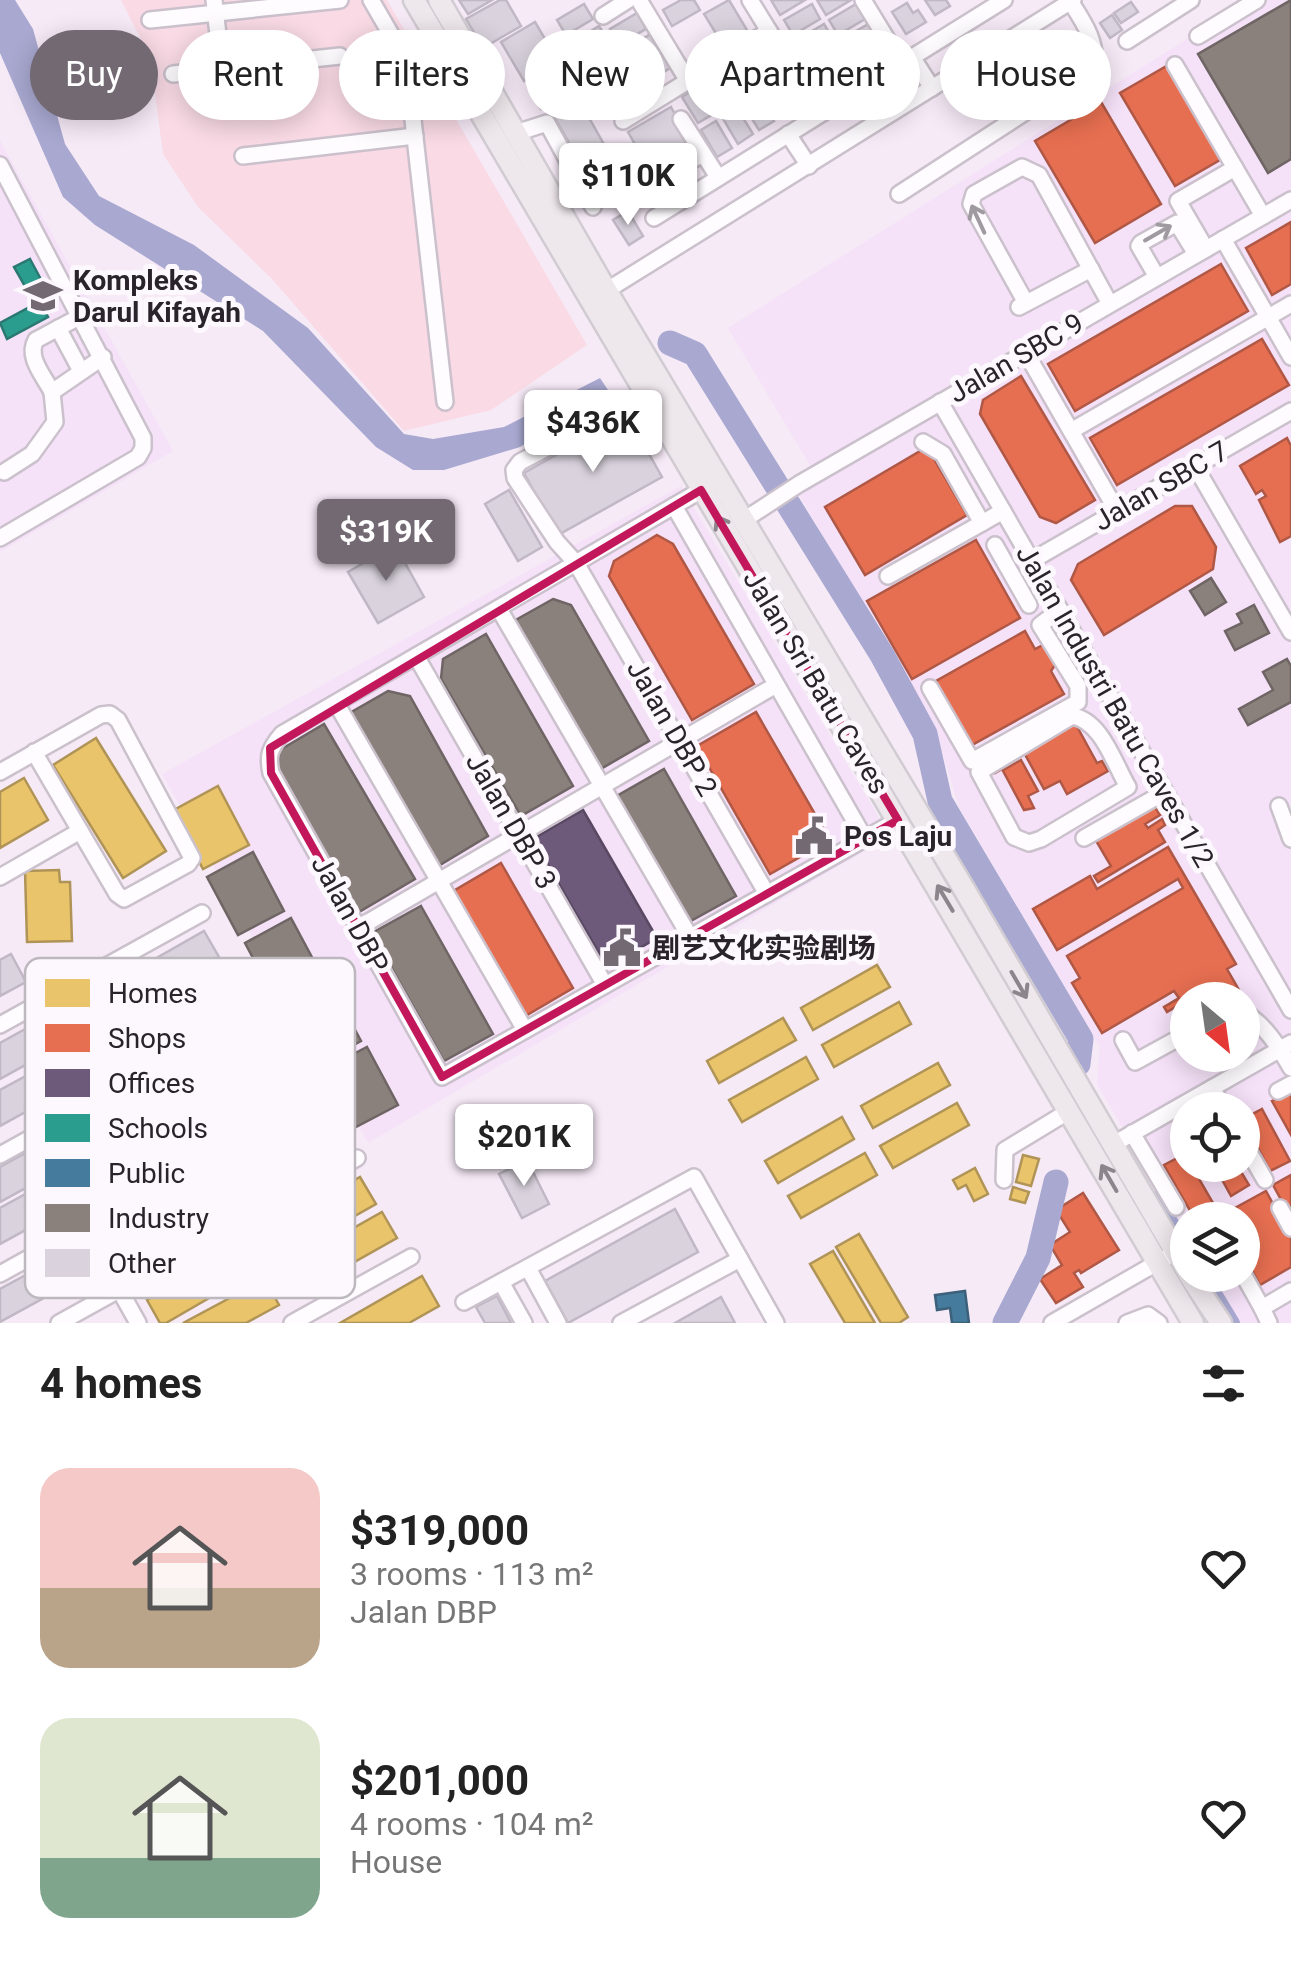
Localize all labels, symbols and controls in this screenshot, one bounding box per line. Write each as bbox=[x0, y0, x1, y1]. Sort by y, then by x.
chip: Buy bbox=[30, 30, 158, 120]
chip: Rent bbox=[178, 30, 319, 120]
chip: Filters bbox=[339, 30, 505, 120]
chip: New bbox=[525, 30, 665, 120]
chip: Apartment bbox=[685, 30, 920, 120]
chip: House bbox=[940, 30, 1111, 120]
pin: $110K bbox=[558, 143, 698, 228]
text: $110K bbox=[581, 156, 675, 194]
one-way arrow bbox=[968, 204, 987, 234]
one-way arrow bbox=[1143, 223, 1171, 243]
place label: Kompleks Darul Kifayah bbox=[73, 264, 241, 329]
school or university icon: Kompleks Darul Kifayah bbox=[22, 275, 64, 317]
street label: Jalan SBC 9 bbox=[943, 306, 1089, 410]
pin: $436K bbox=[523, 390, 663, 475]
text: $436K bbox=[546, 403, 640, 441]
street label: Jalan SBC 7 bbox=[1088, 434, 1234, 538]
pin: $319K bbox=[316, 499, 456, 584]
text: $319K bbox=[339, 512, 433, 550]
one-way arrow bbox=[714, 515, 734, 544]
street label: Jalan Industri Batu Caves 1/2 bbox=[1009, 539, 1221, 873]
street label: Jalan Sri Batu Caves bbox=[736, 564, 896, 800]
street label: Jalan DBP 2 bbox=[620, 654, 724, 802]
street label: Jalan DBP 3 bbox=[459, 747, 563, 895]
public building icon: Pos Laju bbox=[793, 815, 835, 857]
place label: Pos Laju bbox=[844, 820, 952, 853]
street label: Jalan DBP bbox=[304, 850, 396, 978]
one-way arrow bbox=[935, 884, 955, 913]
public building icon: 剧艺文化实验剧场 bbox=[601, 927, 643, 969]
place label: 剧艺文化实验剧场 bbox=[652, 932, 876, 965]
legend bbox=[25, 958, 355, 1298]
one-way arrow bbox=[1009, 970, 1029, 998]
text: Homes bbox=[108, 977, 198, 1010]
north arrow bbox=[1170, 982, 1260, 1072]
map controls bbox=[1170, 982, 1260, 1292]
text: Shops bbox=[108, 1022, 186, 1055]
text: Offices bbox=[108, 1067, 195, 1100]
button: locate bbox=[1170, 1092, 1260, 1182]
pin: $201K bbox=[454, 1104, 594, 1189]
text: Schools bbox=[108, 1112, 208, 1145]
text: $201K bbox=[477, 1117, 571, 1155]
text: Public bbox=[108, 1157, 185, 1190]
one-way arrow bbox=[1098, 1164, 1118, 1194]
text: Industry bbox=[108, 1202, 209, 1235]
button: layers bbox=[1170, 1202, 1260, 1292]
text: Other bbox=[108, 1247, 177, 1280]
icon: filters bbox=[1196, 1356, 1251, 1411]
text: 4 homes bbox=[40, 1359, 202, 1408]
text: $319,000 bbox=[350, 1506, 529, 1555]
icon: home bbox=[120, 1508, 240, 1628]
icon: heart bbox=[1196, 1541, 1251, 1596]
text: 3 rooms · 113 m² bbox=[350, 1555, 593, 1593]
text: Jalan DBP bbox=[350, 1593, 497, 1631]
text: $201,000 bbox=[350, 1756, 529, 1805]
icon: home bbox=[120, 1758, 240, 1878]
icon: heart bbox=[1196, 1791, 1251, 1846]
text: 4 rooms · 104 m² bbox=[350, 1805, 593, 1843]
text: House bbox=[350, 1843, 442, 1881]

